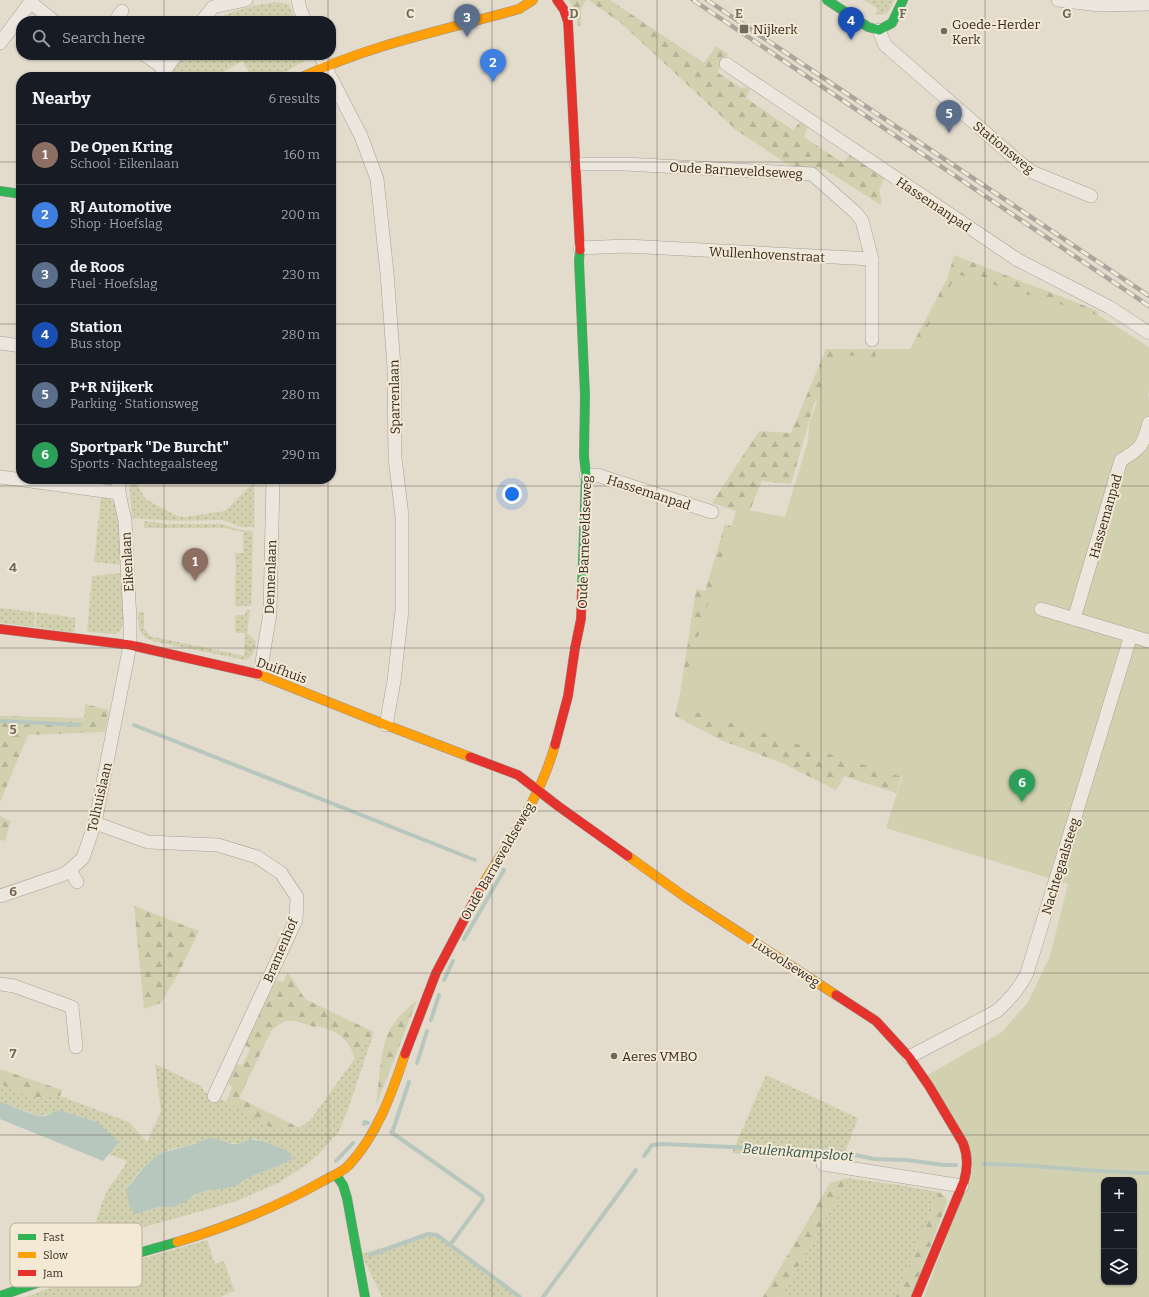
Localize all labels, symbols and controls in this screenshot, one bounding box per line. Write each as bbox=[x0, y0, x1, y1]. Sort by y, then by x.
pin: 3 bbox=[454, 4, 480, 37]
text: C bbox=[406, 6, 414, 21]
text: D bbox=[569, 6, 579, 21]
text: E bbox=[735, 6, 743, 21]
text: F bbox=[899, 6, 907, 21]
text: G bbox=[1062, 6, 1072, 21]
pin: 4 bbox=[838, 7, 864, 40]
search box bbox=[16, 16, 336, 60]
place label: Goede-Herder Kerk bbox=[952, 17, 1040, 47]
place label: Nijkerk bbox=[753, 22, 798, 37]
marker: Nijkerk bbox=[738, 23, 750, 35]
marker: Goede-Herder Kerk bbox=[939, 26, 949, 36]
icon: search bbox=[30, 27, 52, 49]
text: Search here bbox=[62, 29, 145, 47]
pin: 2 bbox=[480, 49, 506, 82]
text: Nearby bbox=[32, 88, 91, 109]
text: 6 results bbox=[268, 91, 320, 106]
pin: 5 bbox=[936, 100, 962, 133]
street label: Stationsweg bbox=[970, 118, 1037, 177]
text: De Open Kring bbox=[70, 138, 173, 156]
text: 1 bbox=[42, 147, 48, 162]
text: 160 m bbox=[284, 147, 320, 162]
text: School · Eikenlaan bbox=[70, 156, 179, 171]
street label: Oude Barneveldseweg bbox=[669, 160, 803, 181]
street label: Hassemanpad bbox=[893, 174, 974, 235]
text: RJ Automotive bbox=[70, 198, 172, 216]
text: 2 bbox=[41, 207, 49, 222]
text: 200 m bbox=[281, 207, 320, 222]
text: Shop · Hoefslag bbox=[70, 216, 162, 231]
street label: Wullenhovenstraat bbox=[709, 244, 826, 265]
text: de Roos bbox=[70, 258, 124, 276]
text: 3 bbox=[41, 267, 49, 282]
text: 230 m bbox=[282, 267, 320, 282]
text: Fuel · Hoefslag bbox=[70, 276, 157, 291]
text: Station bbox=[70, 318, 122, 336]
text: 4 bbox=[41, 327, 49, 342]
text: 280 m bbox=[282, 327, 320, 342]
text: Bus stop bbox=[70, 336, 121, 351]
street label: Sparrenlaan bbox=[386, 359, 403, 434]
text: P+R Nijkerk bbox=[70, 378, 153, 396]
text: 5 bbox=[41, 387, 49, 402]
text: 280 m bbox=[282, 387, 320, 402]
text: Parking · Stationsweg bbox=[70, 396, 199, 411]
text: Sportpark "De Burcht" bbox=[70, 438, 229, 456]
text: 6 bbox=[41, 447, 49, 462]
text: 290 m bbox=[282, 447, 320, 462]
text: Sports · Nachtegaalsteeg bbox=[70, 456, 218, 471]
street label: Hassemanpad bbox=[605, 472, 693, 513]
street label: Hassemanpad bbox=[1086, 472, 1125, 560]
street label: Oude Barneveldseweg bbox=[575, 475, 594, 609]
your location bbox=[502, 484, 522, 504]
street label: Eikenlaan bbox=[118, 531, 137, 592]
street label: Dennenlaan bbox=[262, 539, 279, 614]
pin: 1 bbox=[182, 548, 208, 581]
text: 4 bbox=[9, 560, 17, 575]
street label: Duifhuis bbox=[255, 654, 309, 687]
text: 5 bbox=[9, 722, 17, 737]
street label: Tolhuislaan bbox=[84, 760, 115, 833]
pin: 6 bbox=[1009, 769, 1035, 802]
street label: Oude Barneveldseweg bbox=[458, 800, 537, 923]
street label: Nachtegaalsteeg bbox=[1039, 816, 1082, 916]
text: 6 bbox=[9, 884, 17, 899]
street label: Bramenhof bbox=[260, 914, 301, 985]
street label: Luxoolseweg bbox=[749, 935, 823, 990]
text: 7 bbox=[10, 1046, 17, 1061]
place label: Aeres VMBO bbox=[622, 1049, 698, 1064]
marker: Aeres VMBO bbox=[609, 1051, 619, 1061]
water label: Beulenkampsloot bbox=[742, 1140, 855, 1165]
map controls bbox=[1101, 1177, 1137, 1285]
button: + bbox=[1101, 1177, 1137, 1213]
button: − bbox=[1101, 1213, 1137, 1249]
legend bbox=[10, 1223, 142, 1287]
text: Fast bbox=[43, 1231, 64, 1244]
text: Slow bbox=[43, 1249, 68, 1262]
button: layers bbox=[1101, 1249, 1137, 1285]
text: Jam bbox=[42, 1267, 63, 1280]

